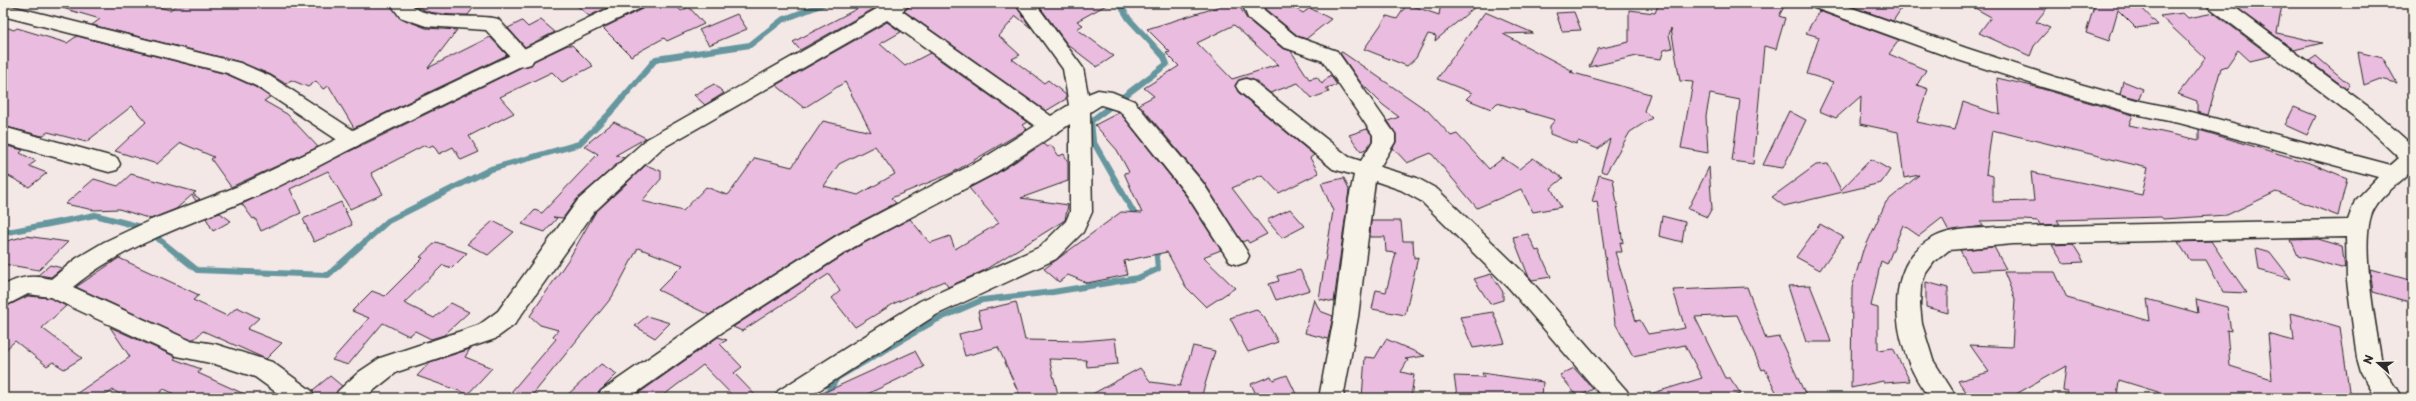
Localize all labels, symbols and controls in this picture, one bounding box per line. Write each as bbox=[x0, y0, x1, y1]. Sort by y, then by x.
north arrow bbox=[2358, 343, 2398, 383]
text: N bbox=[2359, 352, 2378, 366]

